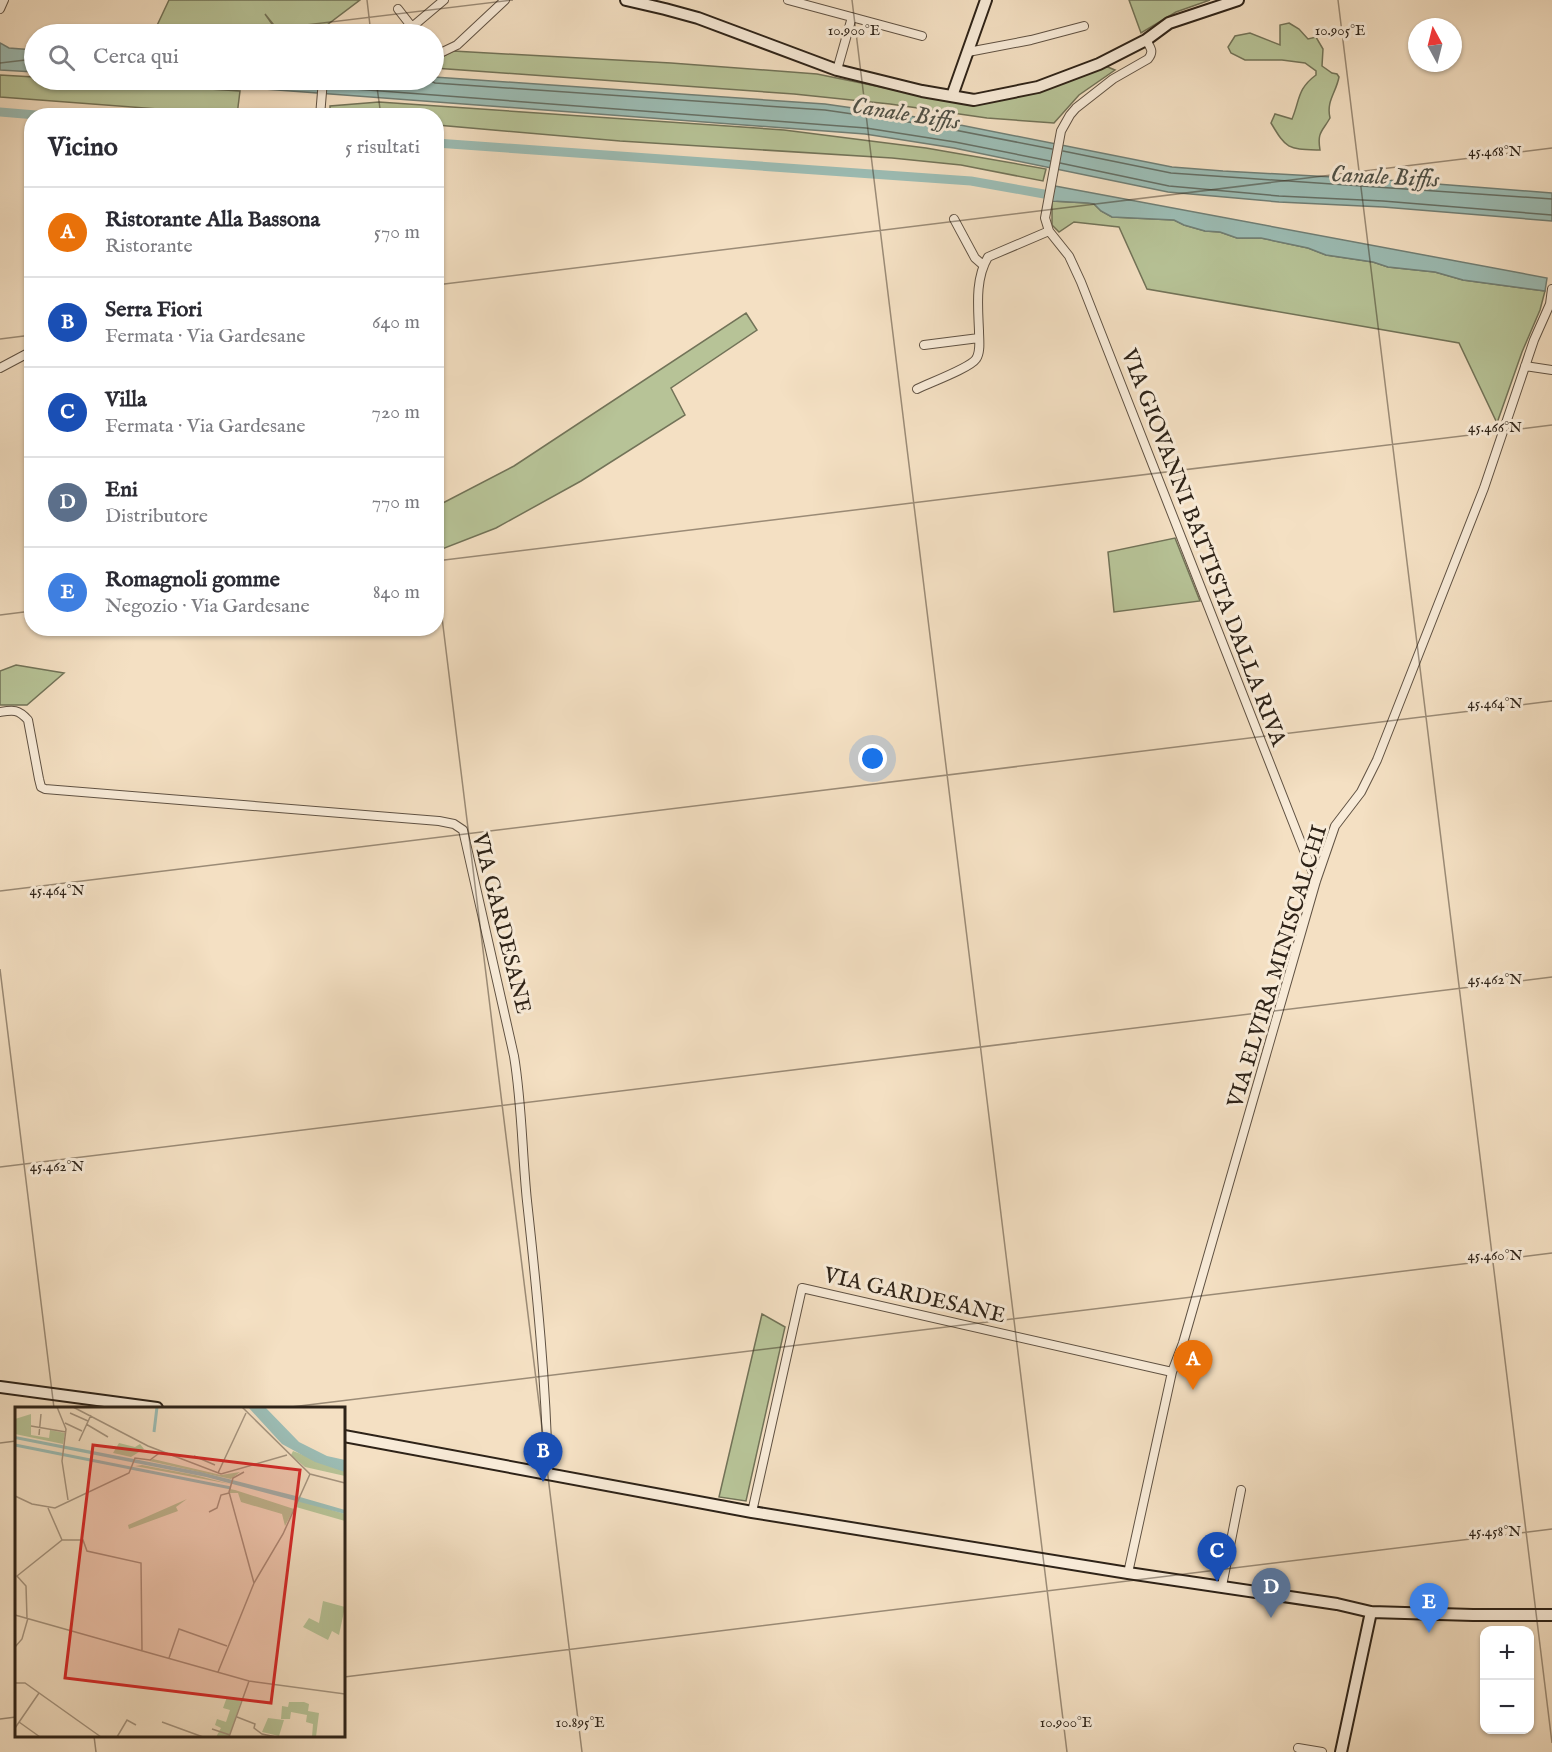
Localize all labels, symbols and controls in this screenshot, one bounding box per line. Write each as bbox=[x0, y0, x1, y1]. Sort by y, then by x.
north arrow bbox=[1408, 18, 1462, 72]
text: 10.900°E bbox=[828, 21, 880, 40]
text: 10.905°E bbox=[1315, 21, 1365, 40]
search box bbox=[24, 24, 444, 90]
icon: search bbox=[45, 41, 78, 74]
text: Cerca qui bbox=[93, 43, 179, 71]
water label: Canale Biffis bbox=[850, 91, 963, 138]
text: Vicino bbox=[48, 131, 118, 164]
text: 5 risultati bbox=[345, 135, 420, 160]
text: 45.468°N bbox=[1468, 142, 1522, 161]
water label: Canale Biffis bbox=[1330, 159, 1441, 196]
text: Ristorante Alla Bassona bbox=[105, 206, 320, 234]
text: A bbox=[61, 220, 74, 245]
text: 570 m bbox=[374, 220, 420, 245]
text: Ristorante bbox=[105, 234, 193, 259]
text: Serra Fiori bbox=[105, 296, 202, 324]
text: B bbox=[61, 310, 74, 335]
text: 640 m bbox=[372, 310, 420, 335]
text: Fermata · Via Gardesane bbox=[105, 324, 306, 349]
street label: VIA GIOVANNI BATTISTA DALLA RIVA bbox=[1114, 344, 1292, 751]
text: Villa bbox=[105, 386, 147, 414]
text: C bbox=[60, 400, 75, 425]
text: 720 m bbox=[372, 400, 420, 425]
text: Fermata · Via Gardesane bbox=[105, 414, 306, 439]
text: 45.466°N bbox=[1468, 418, 1522, 437]
text: Eni bbox=[105, 476, 138, 504]
text: D bbox=[59, 490, 76, 515]
text: 770 m bbox=[372, 490, 420, 515]
text: Distributore bbox=[105, 504, 208, 529]
text: Romagnoli gomme bbox=[105, 566, 280, 594]
text: E bbox=[61, 580, 74, 605]
text: 840 m bbox=[373, 580, 420, 605]
text: Negozio · Via Gardesane bbox=[105, 594, 310, 619]
text: 45.464°N bbox=[1468, 694, 1522, 713]
your location bbox=[858, 744, 887, 773]
street label: VIA ELVIRA MINISCALCHI bbox=[1221, 822, 1334, 1112]
street label: VIA GARDESANE bbox=[465, 829, 537, 1017]
text: 45.464°N bbox=[30, 881, 84, 900]
text: 45.462°N bbox=[1468, 970, 1522, 989]
text: 45.462°N bbox=[30, 1157, 84, 1176]
text: 45.460°N bbox=[1468, 1246, 1522, 1265]
street label: VIA GARDESANE bbox=[820, 1261, 1008, 1330]
pin: A bbox=[1174, 1340, 1212, 1390]
inset map bbox=[15, 1407, 345, 1737]
pin: B bbox=[524, 1432, 562, 1482]
text: 45.458°N bbox=[1469, 1522, 1521, 1541]
pin: C bbox=[1198, 1532, 1236, 1582]
pin: D bbox=[1252, 1568, 1290, 1618]
pin: E bbox=[1410, 1584, 1448, 1633]
map controls bbox=[1480, 1626, 1534, 1734]
button: + bbox=[1480, 1626, 1534, 1680]
button: − bbox=[1480, 1680, 1534, 1734]
text: 10.895°E bbox=[555, 1713, 605, 1732]
text: 10.900°E bbox=[1040, 1713, 1092, 1732]

